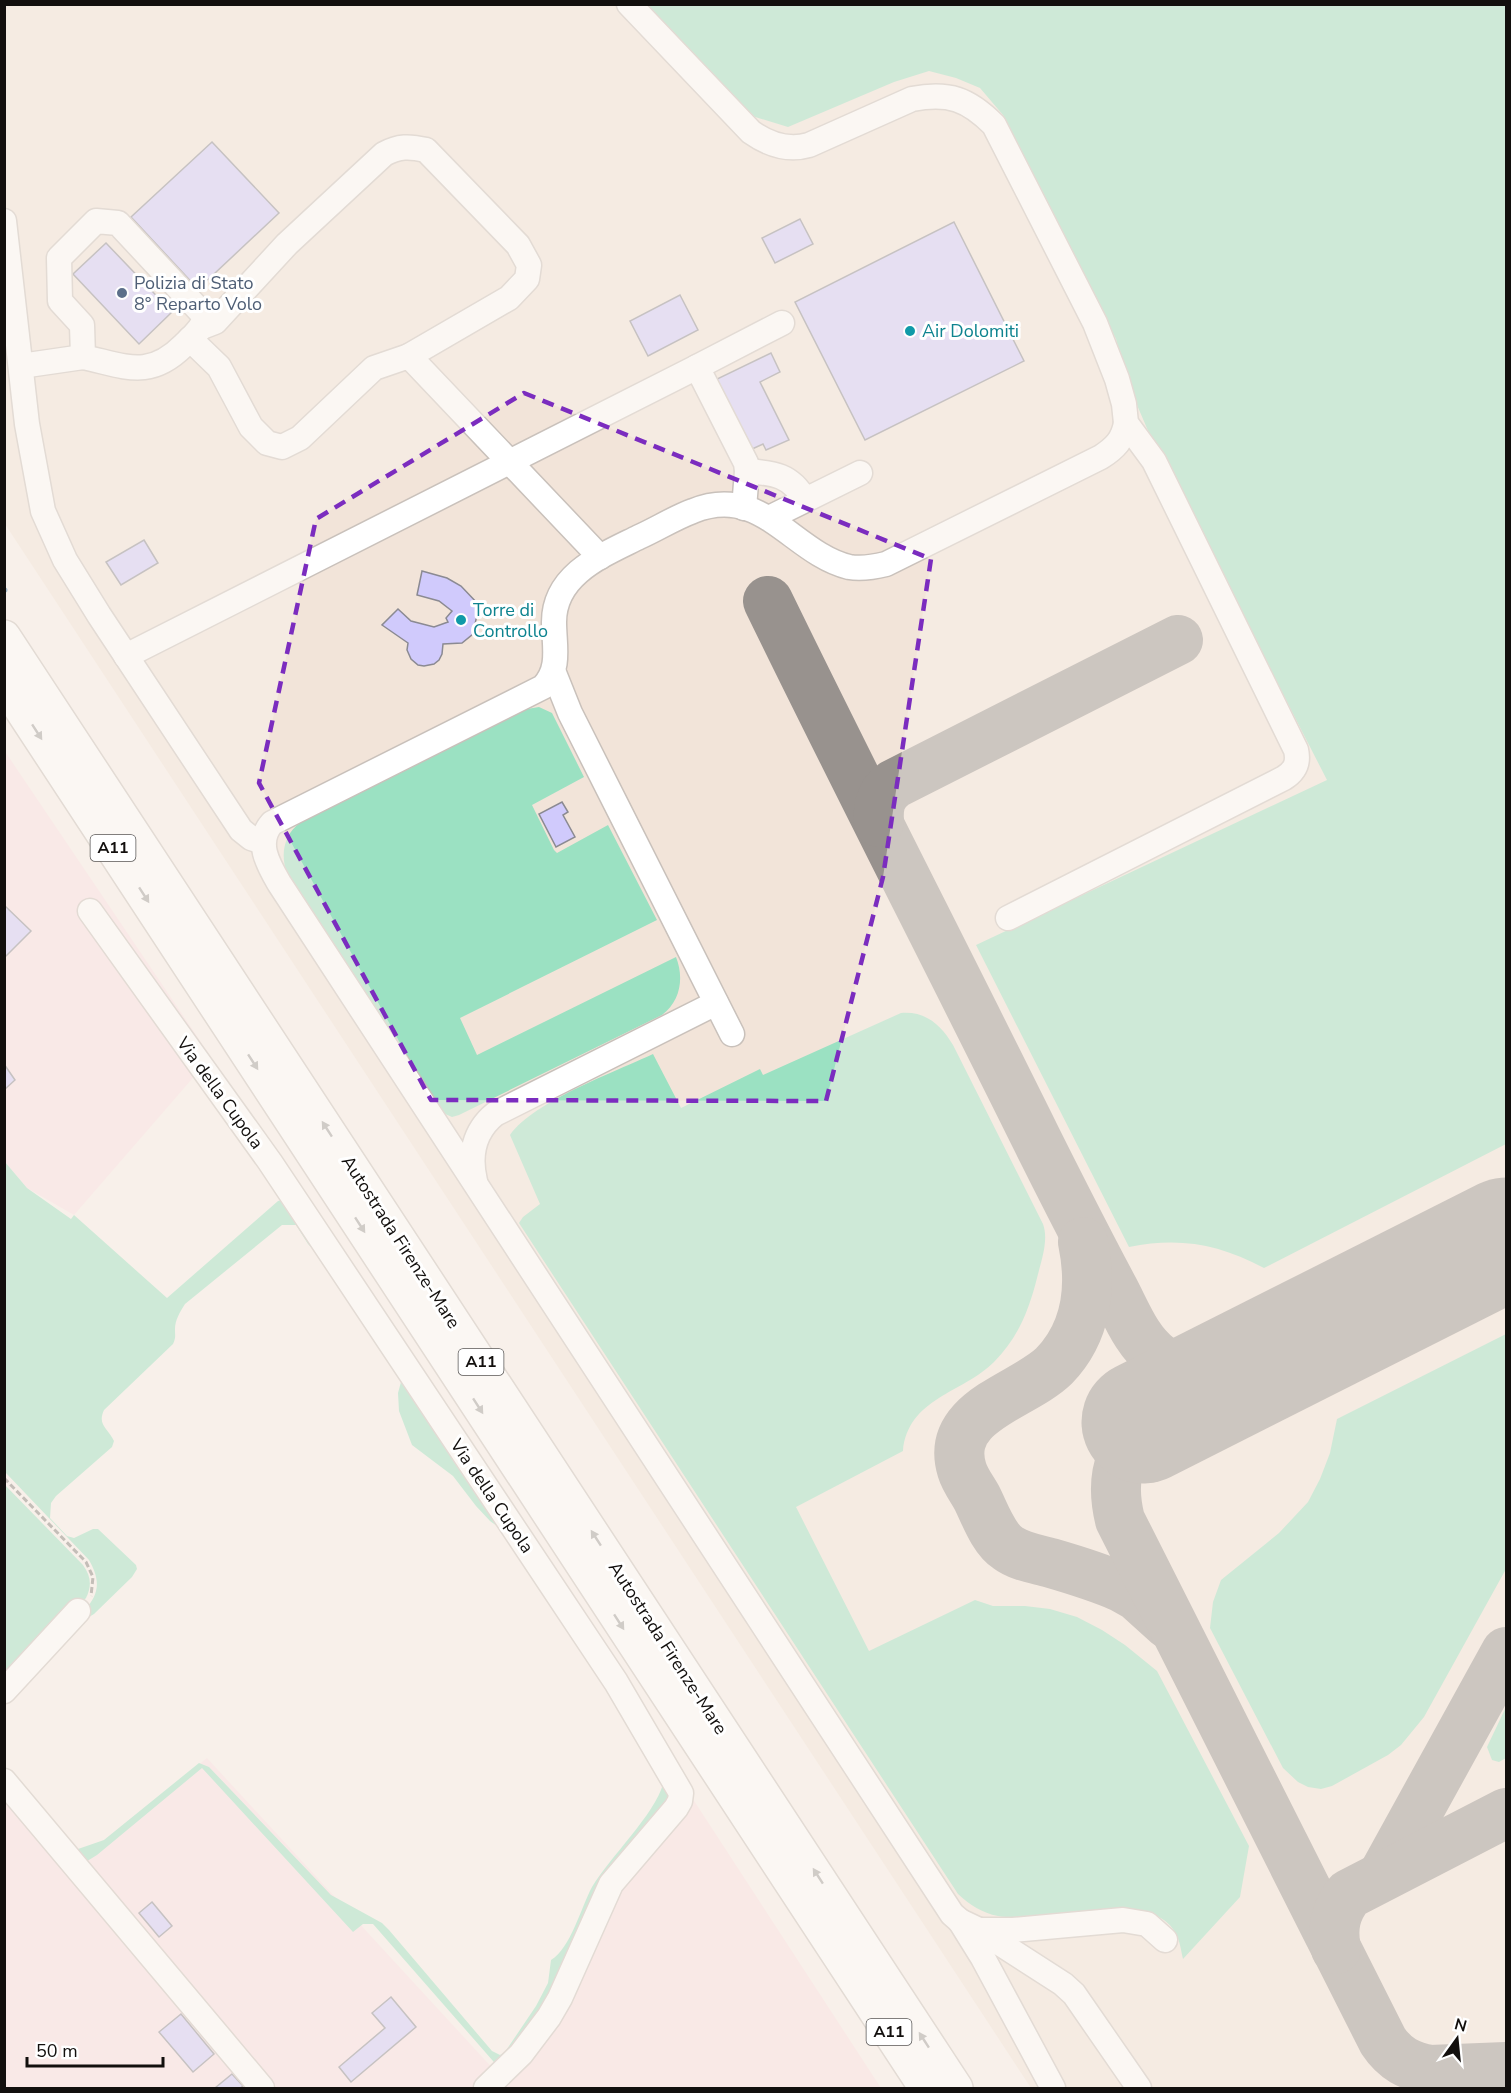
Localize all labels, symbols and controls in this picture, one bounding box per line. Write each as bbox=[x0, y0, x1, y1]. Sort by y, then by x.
place label: Polizia di Stato 8° Reparto Volo bbox=[134, 271, 262, 316]
marker: Polizia di Stato 8° Reparto Volo bbox=[115, 286, 129, 300]
place label: Air Dolomiti bbox=[922, 319, 1019, 343]
marker: Air Dolomiti bbox=[903, 324, 917, 338]
place label: Torre di Controllo bbox=[473, 598, 548, 643]
marker: Torre di Controllo bbox=[454, 613, 468, 627]
one-way arrow bbox=[31, 723, 42, 740]
road number: A11 bbox=[90, 835, 136, 861]
one-way arrow bbox=[138, 886, 149, 903]
street label: Via della Cupola bbox=[171, 1031, 269, 1154]
one-way arrow bbox=[247, 1054, 258, 1070]
one-way arrow bbox=[322, 1121, 333, 1137]
street label: Autostrada Firenze-Mare bbox=[336, 1151, 466, 1333]
one-way arrow bbox=[354, 1217, 365, 1233]
road number: A11 bbox=[458, 1349, 504, 1375]
one-way arrow bbox=[472, 1397, 484, 1413]
street label: Via della Cupola bbox=[444, 1433, 539, 1558]
one-way arrow bbox=[590, 1530, 602, 1546]
street label: Autostrada Firenze-Mare bbox=[603, 1557, 733, 1739]
one-way arrow bbox=[613, 1614, 624, 1630]
one-way arrow bbox=[812, 1869, 824, 1885]
north arrow bbox=[1427, 2009, 1487, 2069]
text: N bbox=[1452, 2013, 1469, 2038]
road number: A11 bbox=[866, 2019, 912, 2045]
scale bar bbox=[27, 2030, 164, 2068]
one-way arrow bbox=[919, 2031, 930, 2048]
text: 50 m bbox=[36, 2039, 78, 2063]

